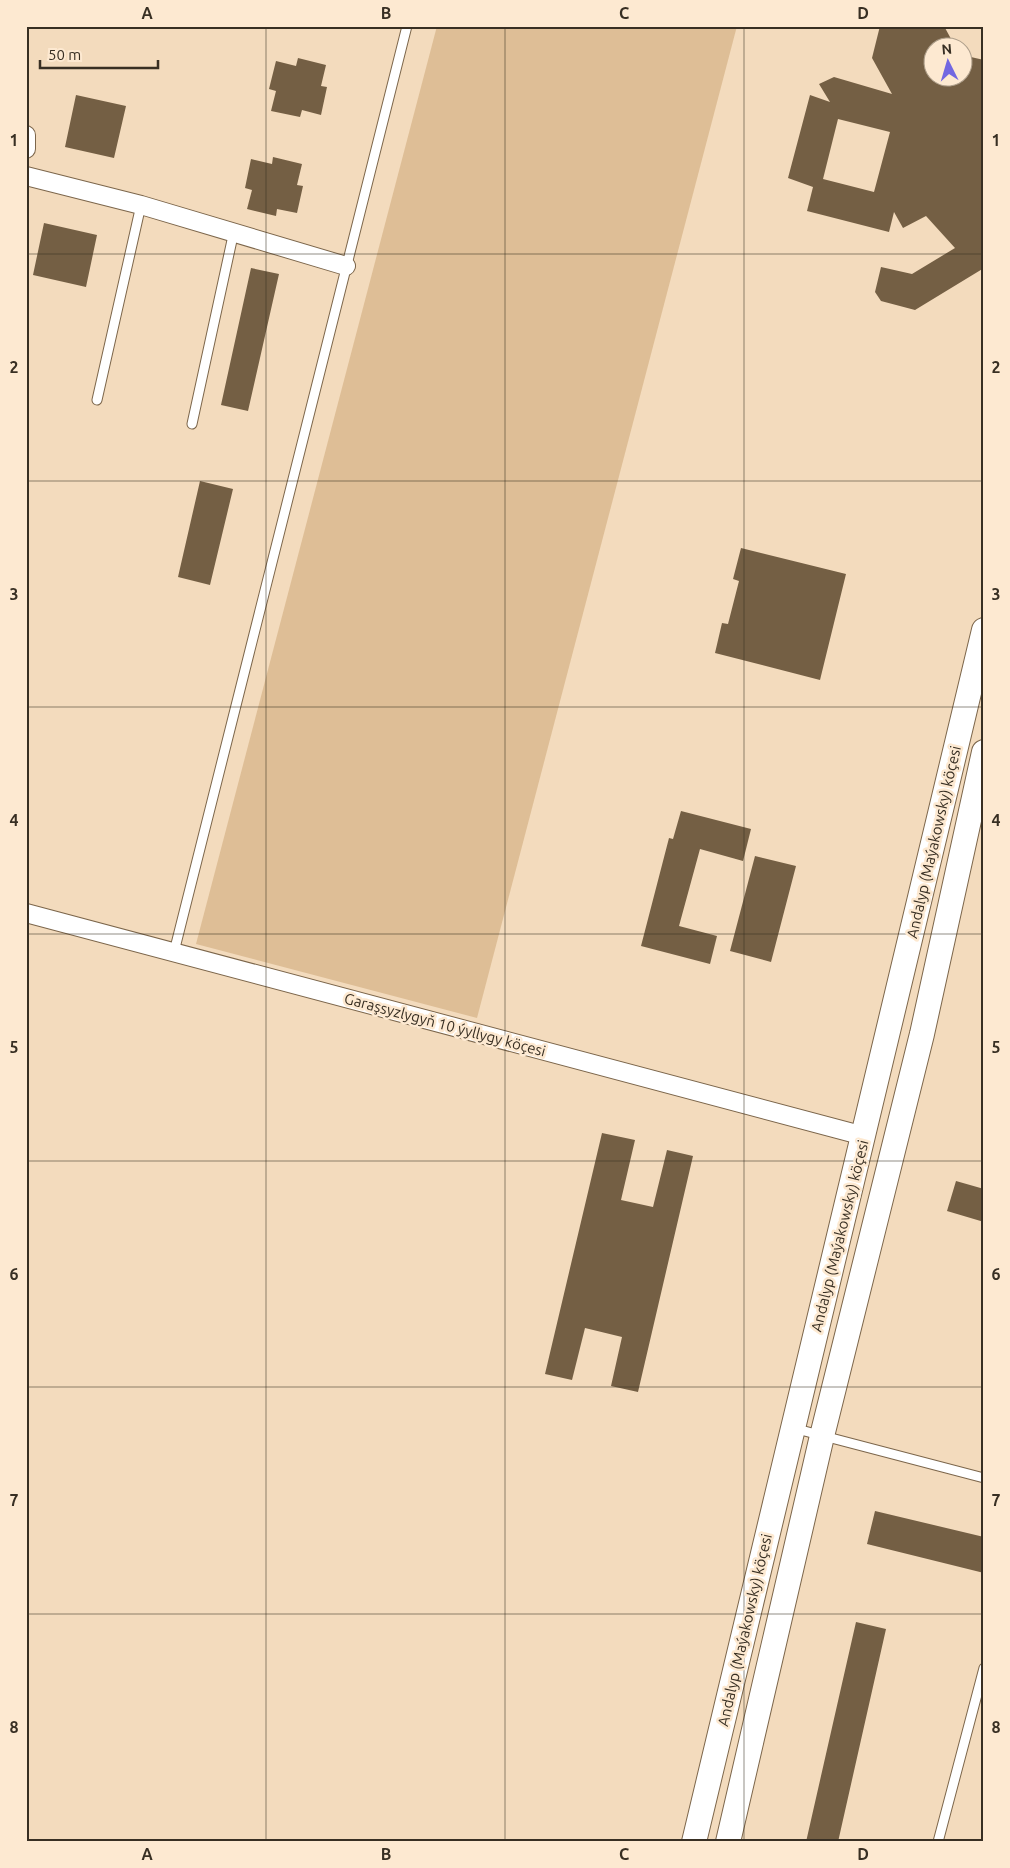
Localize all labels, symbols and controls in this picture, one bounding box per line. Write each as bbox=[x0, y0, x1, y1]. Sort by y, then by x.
text: A bbox=[141, 4, 153, 22]
text: B bbox=[381, 4, 391, 22]
text: C bbox=[619, 4, 629, 22]
text: D bbox=[857, 4, 869, 22]
scale bar bbox=[40, 38, 158, 70]
north arrow bbox=[922, 38, 972, 88]
text: N bbox=[941, 41, 953, 57]
text: 50 m bbox=[48, 46, 81, 63]
text: 1 bbox=[9, 131, 19, 149]
text: 1 bbox=[991, 131, 1001, 149]
text: 2 bbox=[9, 358, 19, 376]
text: 2 bbox=[991, 358, 1001, 376]
text: 3 bbox=[9, 585, 19, 603]
text: 3 bbox=[991, 585, 1001, 603]
street label: Andalyp (Maýakowsky) köçesi bbox=[903, 744, 964, 940]
text: 4 bbox=[9, 811, 19, 829]
text: 4 bbox=[991, 811, 1001, 829]
street label: Garaşsyzlygyň 10 ýyllygy köçesi bbox=[343, 989, 548, 1060]
text: 5 bbox=[9, 1038, 19, 1056]
text: 5 bbox=[991, 1038, 1001, 1056]
street label: Andalyp (Maýakowsky) köçesi bbox=[807, 1138, 872, 1334]
text: 6 bbox=[9, 1265, 19, 1283]
text: 6 bbox=[991, 1265, 1001, 1283]
text: 7 bbox=[9, 1491, 19, 1509]
text: 7 bbox=[991, 1491, 1001, 1509]
street label: Andalyp (Maýakowsky) köçesi bbox=[714, 1532, 775, 1728]
text: 8 bbox=[9, 1718, 19, 1736]
text: 8 bbox=[991, 1718, 1001, 1736]
text: A bbox=[141, 1845, 153, 1863]
text: B bbox=[381, 1845, 391, 1863]
text: C bbox=[619, 1845, 629, 1863]
text: D bbox=[857, 1845, 869, 1863]

